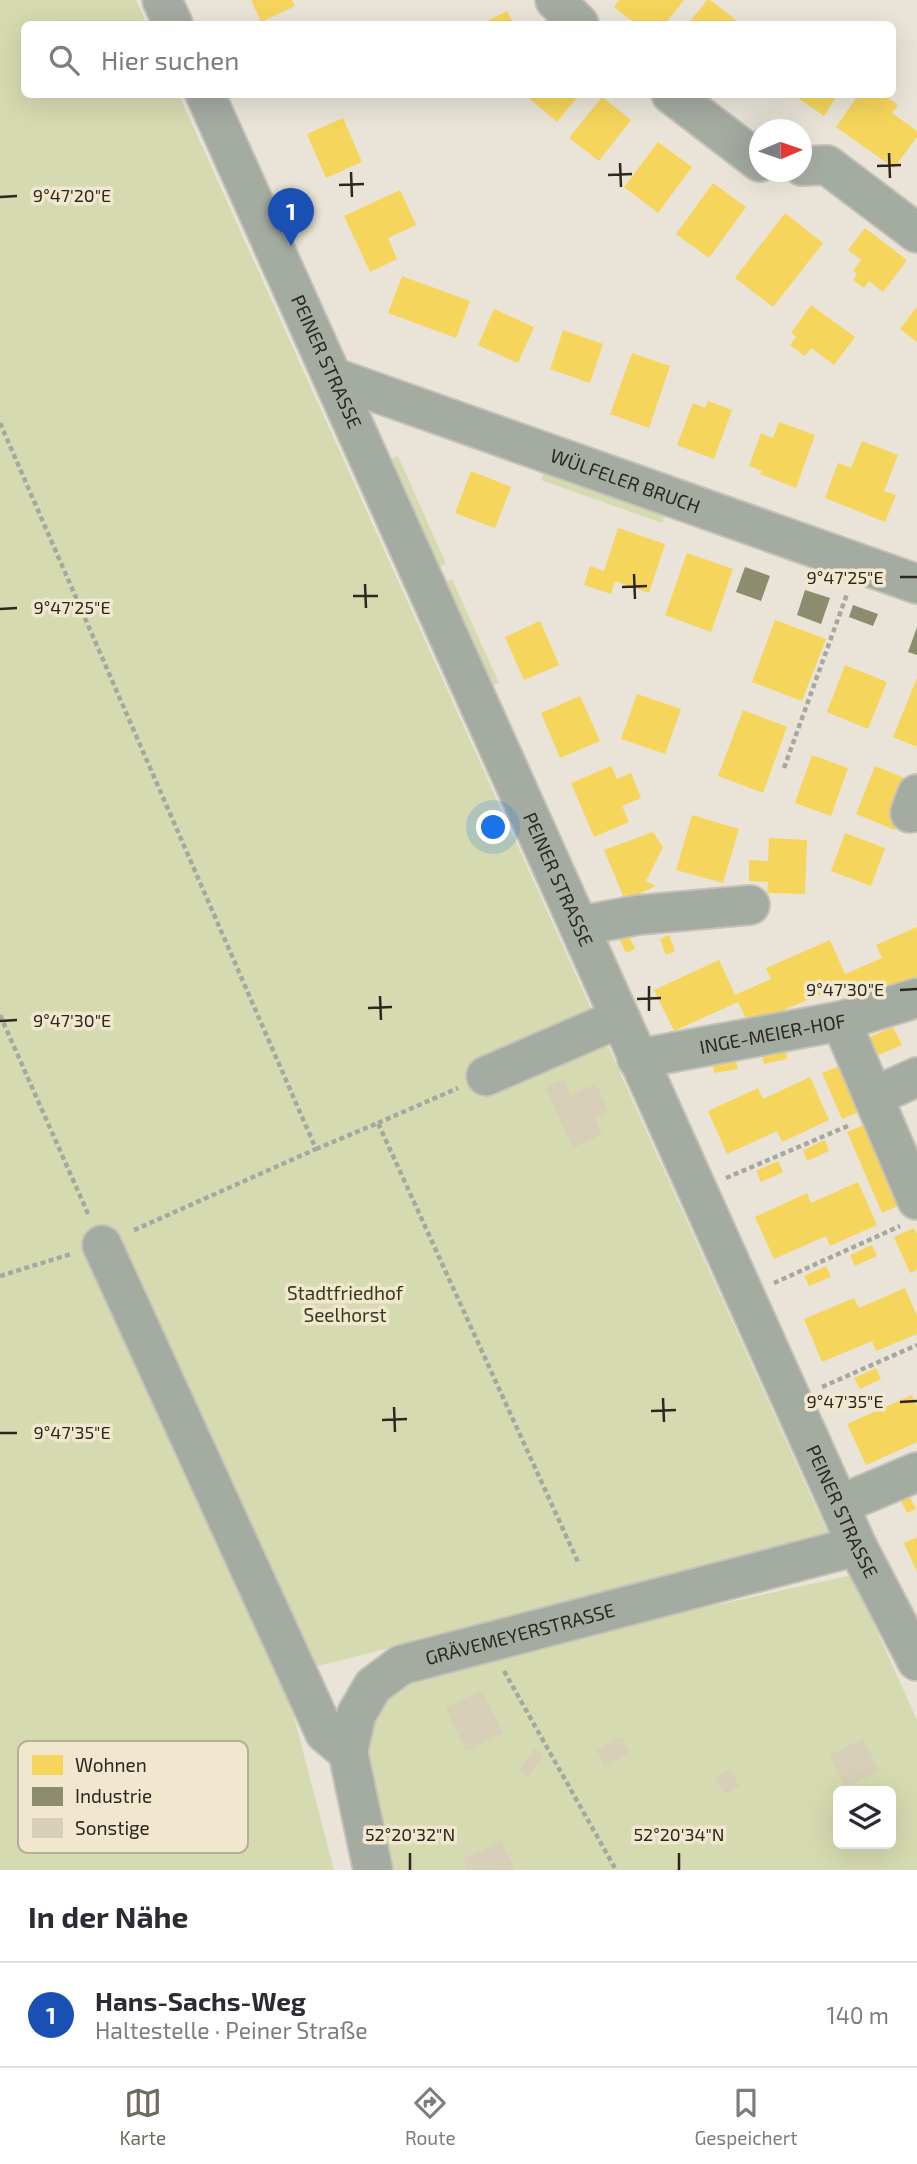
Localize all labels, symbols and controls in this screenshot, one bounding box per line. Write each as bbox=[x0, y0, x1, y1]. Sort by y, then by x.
search box bbox=[21, 21, 896, 98]
icon: search bbox=[45, 41, 83, 79]
text: Hier suchen bbox=[101, 44, 239, 75]
north arrow bbox=[749, 119, 812, 182]
text: 9°47'20"E bbox=[33, 184, 111, 206]
pin: 1 bbox=[268, 188, 314, 246]
street label: PEINER STRASSE bbox=[287, 291, 367, 432]
street label: WÜLFELER BRUCH bbox=[547, 443, 704, 517]
text: 9°47'25"E bbox=[806, 566, 884, 588]
text: 9°47'25"E bbox=[33, 596, 111, 618]
street label: PEINER STRASSE bbox=[519, 808, 599, 950]
your location bbox=[476, 810, 510, 844]
text: 9°47'30"E bbox=[806, 978, 884, 1000]
street label: INGE-MEIER-HOF bbox=[698, 1008, 848, 1058]
text: 9°47'30"E bbox=[33, 1009, 111, 1031]
park label: Stadtfriedhof Seelhorst bbox=[287, 1281, 404, 1326]
text: 9°47'35"E bbox=[807, 1390, 883, 1412]
text: 9°47'35"E bbox=[34, 1421, 110, 1443]
street label: PEINER STRASSE bbox=[802, 1441, 884, 1582]
street label: GRÄVEMEYERSTRASSE bbox=[423, 1598, 617, 1669]
legend bbox=[18, 1741, 248, 1853]
text: Wohnen bbox=[75, 1753, 147, 1776]
text: Industrie bbox=[75, 1784, 152, 1807]
map controls bbox=[833, 1786, 896, 1849]
button: layers bbox=[833, 1786, 896, 1849]
text: Sonstige bbox=[75, 1816, 150, 1839]
text: 52°20'32"N bbox=[365, 1823, 455, 1845]
text: 52°20'34"N bbox=[633, 1823, 725, 1845]
text: In der Nähe bbox=[28, 1898, 189, 1934]
text: Hans-Sachs-Weg bbox=[95, 1985, 306, 2016]
text: 1 bbox=[46, 2001, 56, 2029]
text: 140 m bbox=[827, 2001, 889, 2029]
text: Haltestelle · Peiner Straße bbox=[95, 2016, 368, 2044]
tab: Karte bbox=[119, 2084, 166, 2149]
tab: Route bbox=[405, 2084, 456, 2149]
tab: Gespeichert bbox=[694, 2084, 798, 2149]

